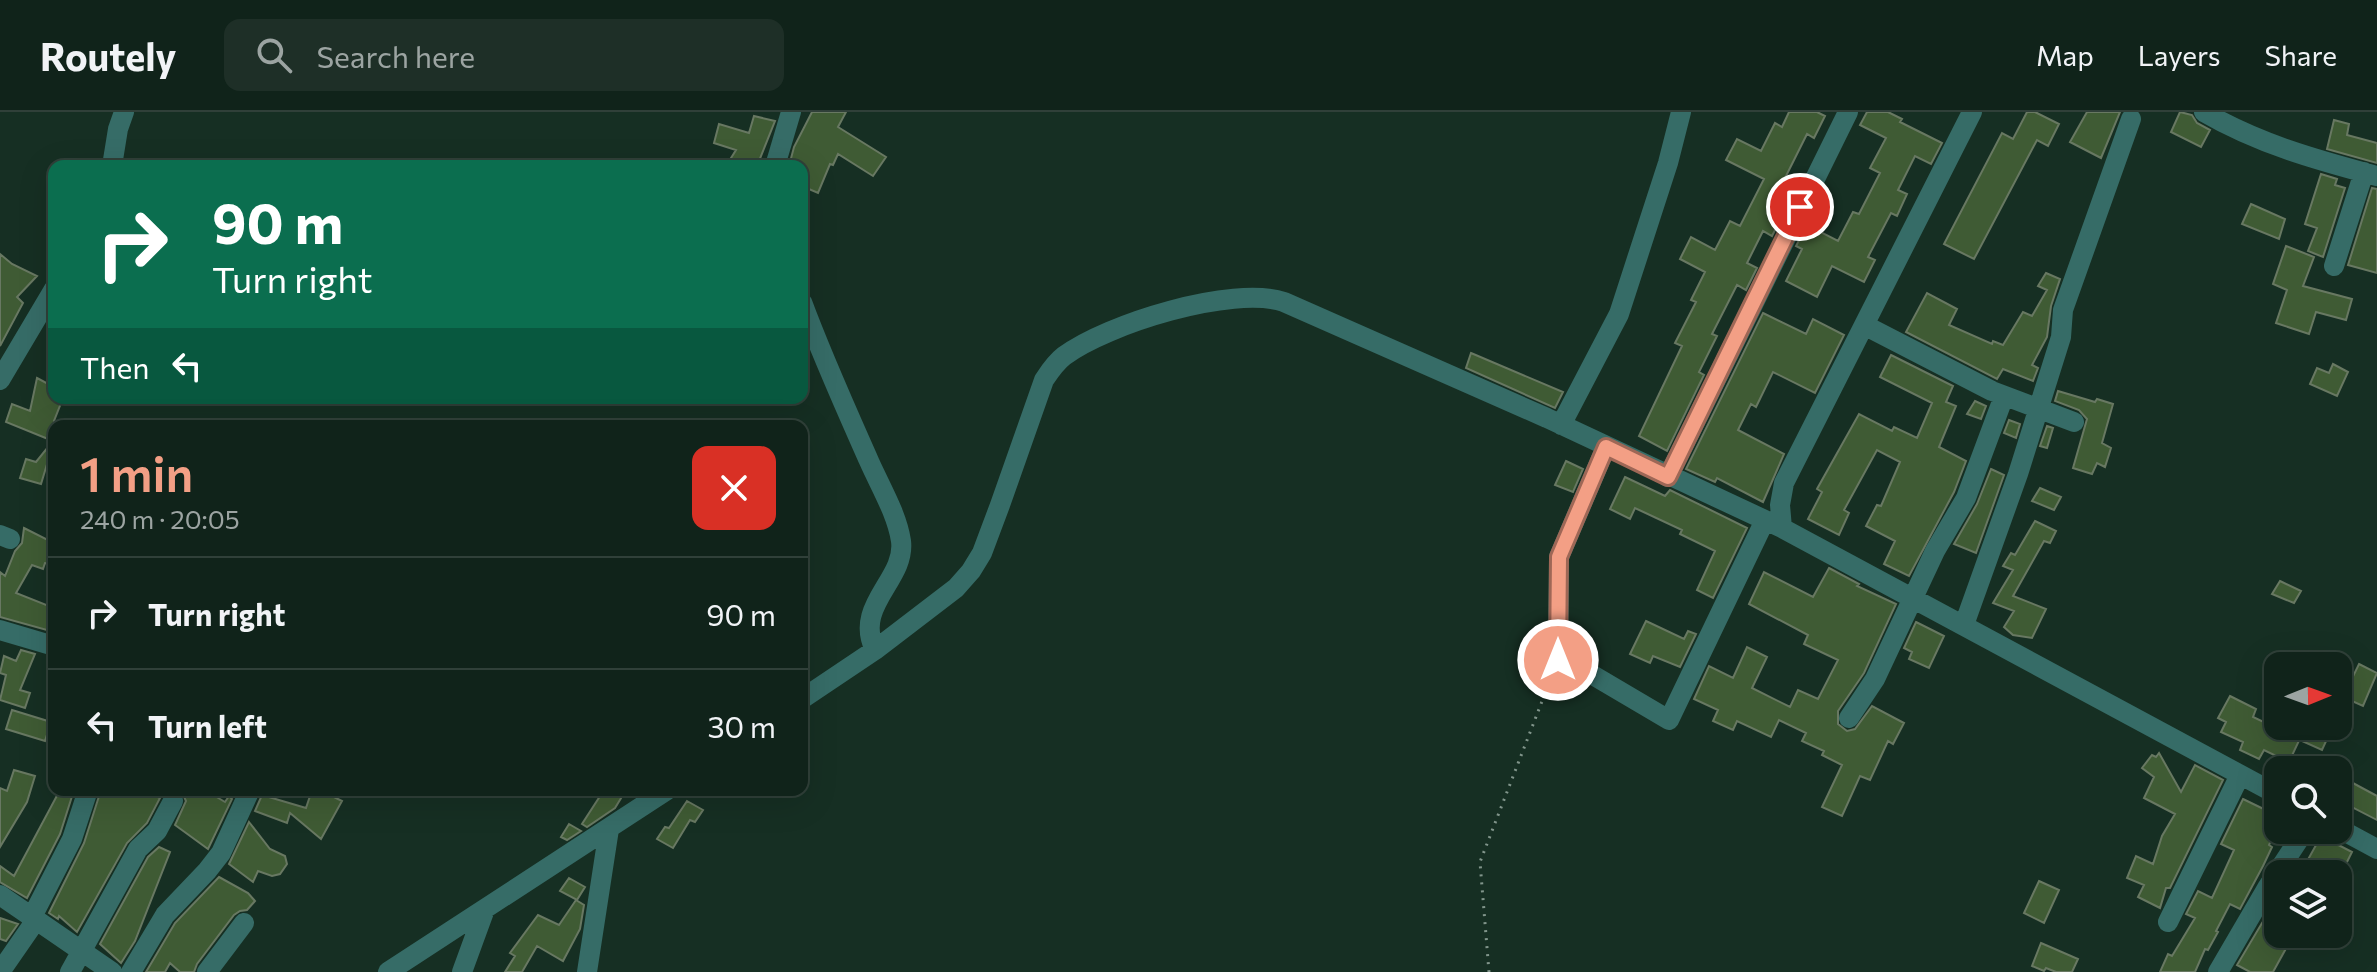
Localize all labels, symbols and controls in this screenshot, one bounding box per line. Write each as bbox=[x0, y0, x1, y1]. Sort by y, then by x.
search box bbox=[224, 19, 784, 91]
text: Routely bbox=[40, 32, 176, 79]
icon: search bbox=[252, 33, 296, 77]
text: Search here bbox=[316, 37, 475, 74]
text: Map bbox=[2036, 38, 2094, 72]
text: Layers bbox=[2138, 38, 2220, 72]
text: Share bbox=[2264, 38, 2337, 72]
pin bbox=[1766, 173, 1834, 241]
icon: arrive bbox=[1778, 185, 1822, 229]
text: 90 m bbox=[212, 187, 343, 256]
icon: right bbox=[80, 192, 184, 296]
text: Turn right bbox=[212, 256, 373, 300]
icon: left bbox=[165, 344, 209, 388]
text: Then bbox=[80, 348, 149, 385]
text: 1 min bbox=[80, 443, 193, 502]
button: close bbox=[692, 446, 776, 530]
text: 240 m · 20:05 bbox=[80, 503, 240, 534]
icon: right bbox=[80, 591, 124, 635]
text: Turn right bbox=[148, 595, 285, 632]
text: 90 m bbox=[706, 595, 776, 632]
position arrow bbox=[1516, 618, 1600, 702]
north arrow bbox=[2264, 652, 2352, 740]
map controls bbox=[2264, 652, 2352, 948]
icon: left bbox=[80, 703, 124, 747]
text: Turn left bbox=[148, 707, 267, 744]
text: 30 m bbox=[707, 707, 776, 744]
button: search bbox=[2264, 756, 2352, 844]
button: layers bbox=[2264, 860, 2352, 948]

